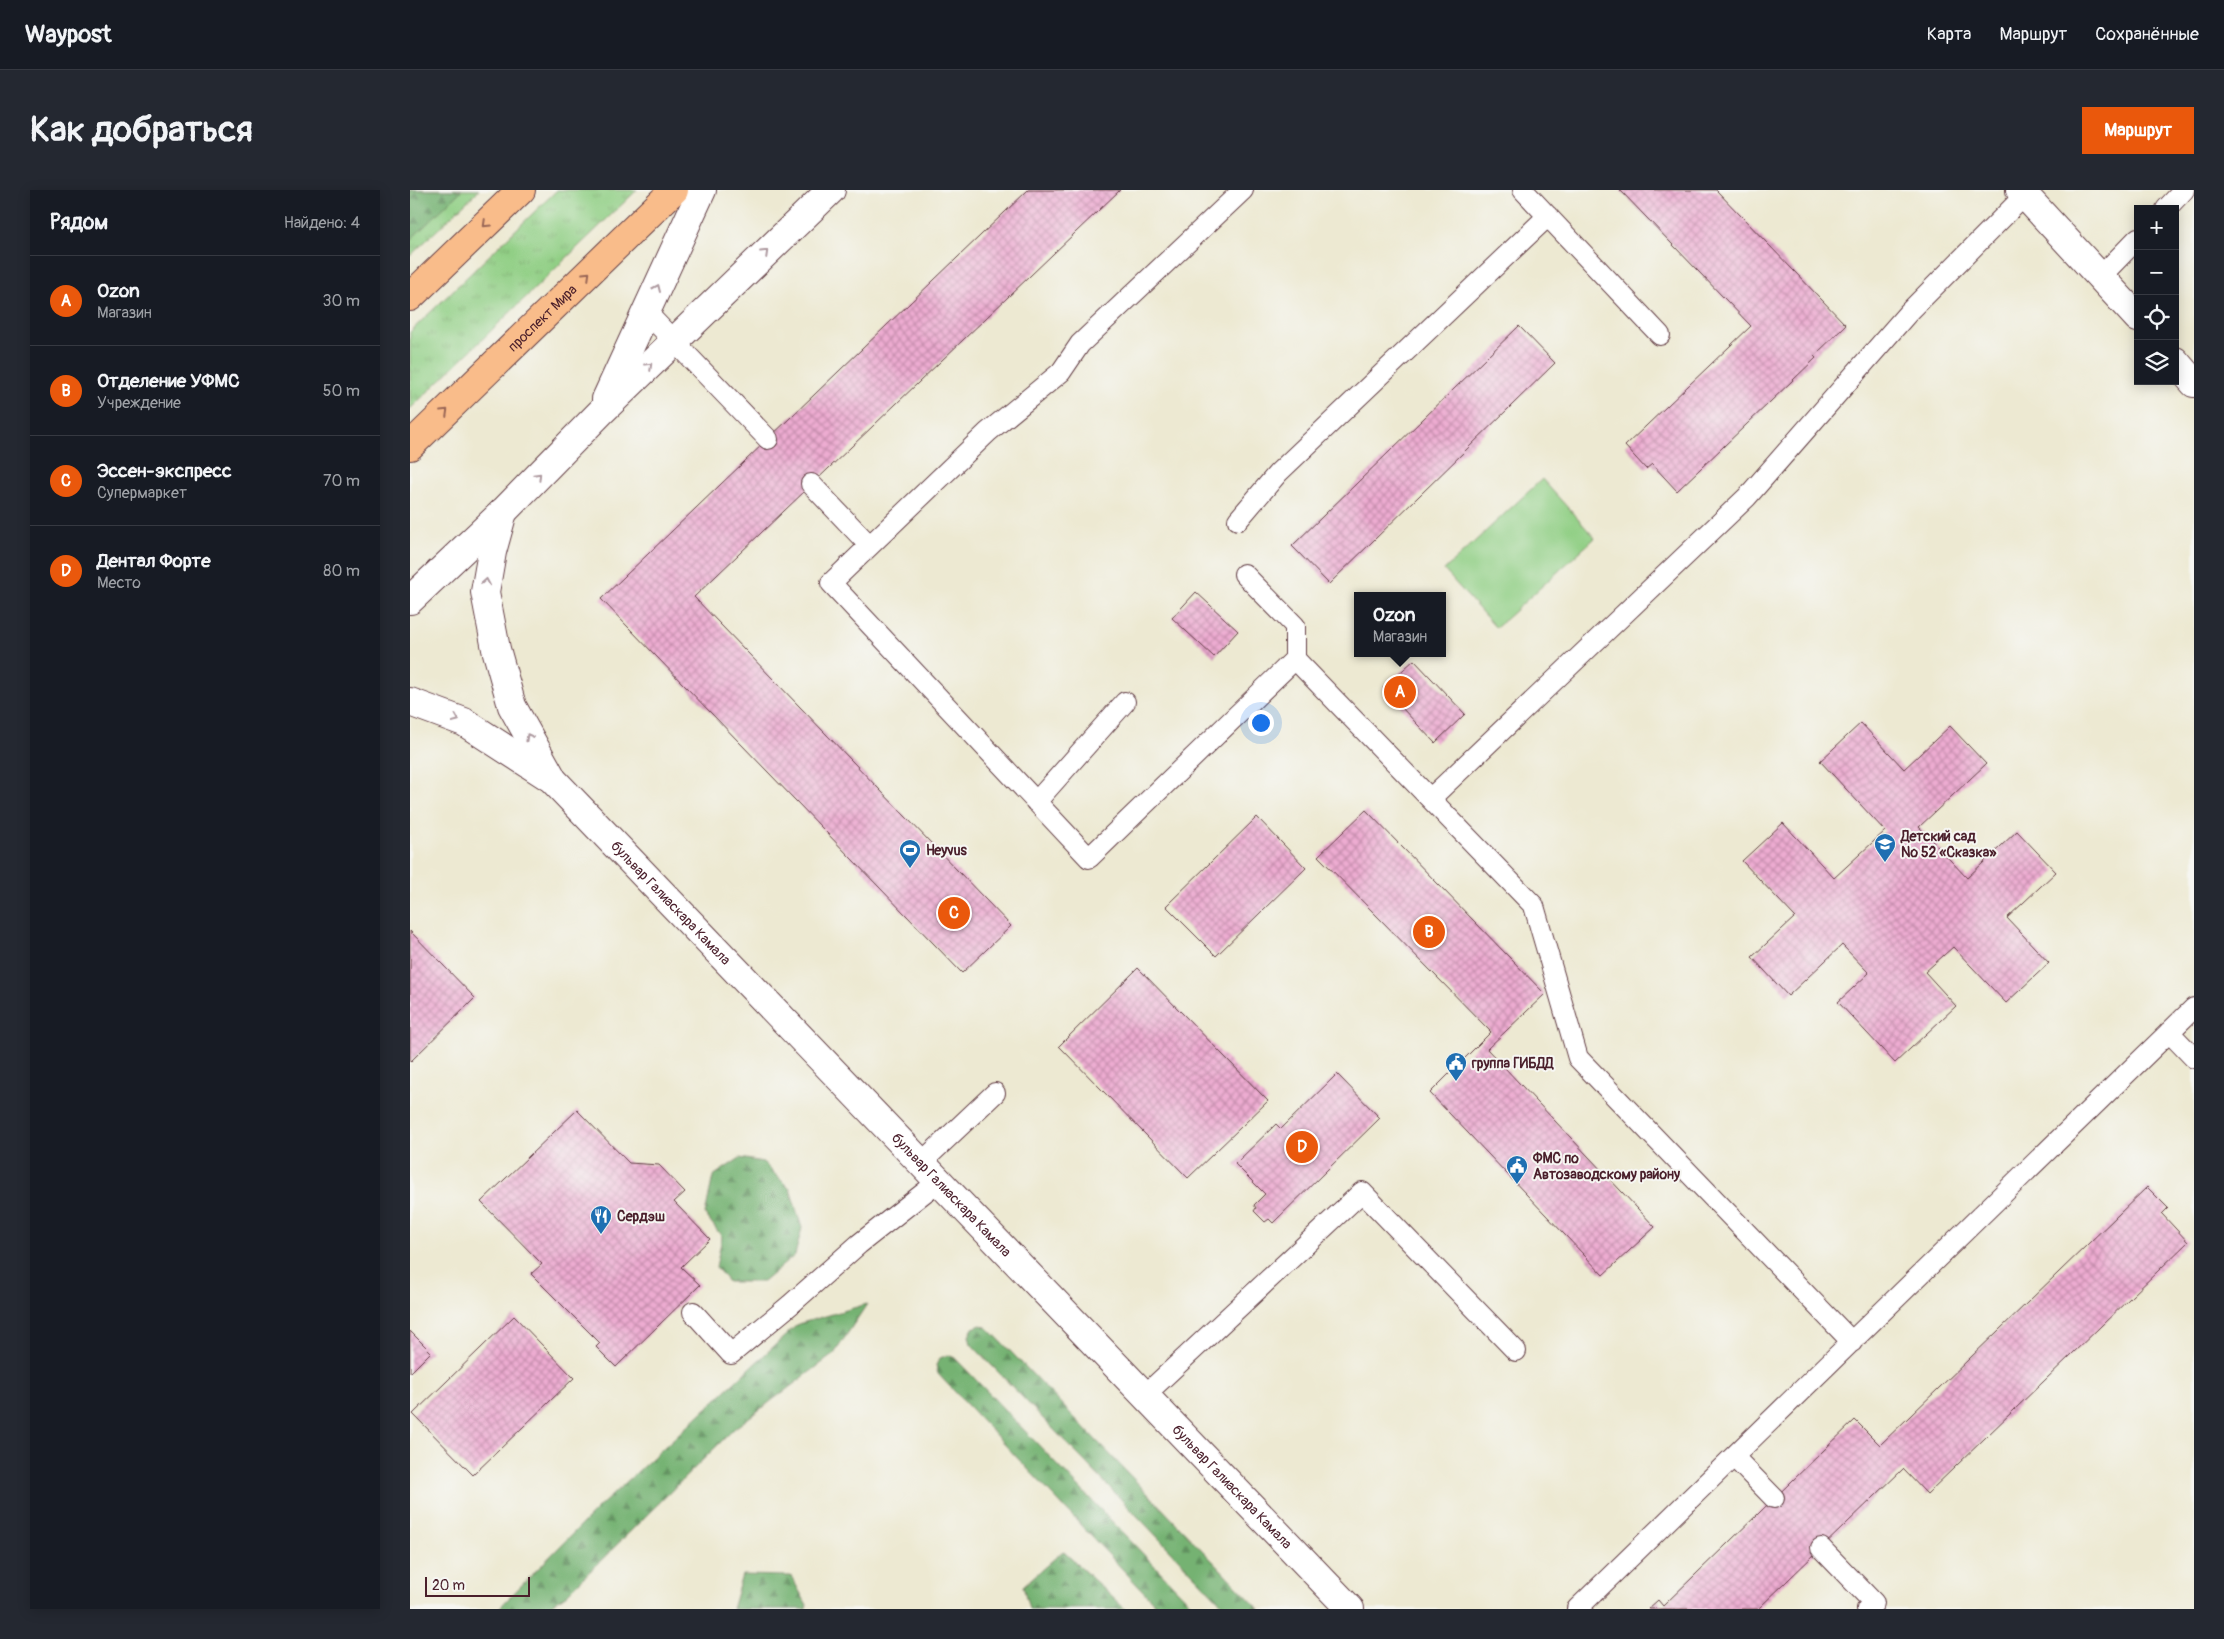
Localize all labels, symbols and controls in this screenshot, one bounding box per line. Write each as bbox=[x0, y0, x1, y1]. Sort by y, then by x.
text: Waypost bbox=[25, 20, 112, 49]
text: Карта bbox=[1927, 23, 1971, 46]
text: Маршрут bbox=[1999, 23, 2067, 46]
text: Сохранённые bbox=[2095, 23, 2199, 46]
button: Маршрут bbox=[2082, 107, 2194, 154]
text: Как добраться bbox=[30, 108, 253, 152]
map controls bbox=[2134, 205, 2179, 385]
button: + bbox=[2134, 205, 2179, 250]
text: Рядом bbox=[50, 209, 108, 236]
text: Найдено: 4 bbox=[284, 213, 360, 233]
one-way arrow bbox=[483, 218, 492, 227]
one-way arrow bbox=[760, 250, 769, 259]
button: − bbox=[2134, 250, 2179, 295]
one-way arrow bbox=[581, 272, 590, 281]
text: Ozon bbox=[97, 279, 140, 303]
street label: проспект Мира bbox=[504, 281, 580, 355]
one-way arrow bbox=[651, 284, 662, 293]
text: A bbox=[61, 291, 71, 311]
text: 30 m bbox=[322, 291, 360, 311]
button: locate bbox=[2134, 295, 2179, 340]
text: Магазин bbox=[97, 303, 152, 323]
button: layers bbox=[2134, 340, 2179, 385]
one-way arrow bbox=[643, 363, 652, 372]
text: Отделение УФМС bbox=[97, 369, 240, 393]
text: B bbox=[61, 381, 71, 401]
text: 50 m bbox=[323, 381, 360, 401]
text: Учреждение bbox=[97, 393, 181, 413]
one-way arrow bbox=[439, 409, 448, 418]
text: Эссен-экспресс bbox=[97, 459, 232, 483]
text: C bbox=[61, 471, 71, 491]
text: 70 m bbox=[323, 471, 360, 491]
one-way arrow bbox=[532, 473, 541, 482]
text: Супермаркет bbox=[97, 483, 187, 503]
text: Дентал Форте bbox=[97, 549, 211, 573]
text: D bbox=[61, 561, 71, 581]
text: 80 m bbox=[323, 561, 360, 581]
text: Место bbox=[97, 573, 141, 593]
one-way arrow bbox=[481, 578, 491, 587]
popup bbox=[1354, 592, 1446, 657]
text: Ozon bbox=[1373, 603, 1415, 627]
text: Магазин bbox=[1373, 627, 1427, 647]
pin: A bbox=[1384, 673, 1416, 711]
your location bbox=[1248, 710, 1274, 736]
one-way arrow bbox=[451, 713, 460, 723]
one-way arrow bbox=[525, 733, 535, 742]
place label: Детский сад № 52 «Сказка» bbox=[1900, 828, 1997, 861]
school or university icon: Детский сад № 52 «Сказка» bbox=[1873, 832, 1897, 863]
street label: бульвар Галиаскара Камала bbox=[607, 837, 734, 968]
sports icon: Heyvus bbox=[898, 838, 922, 869]
place label: Heyvus bbox=[926, 842, 968, 859]
pin: C bbox=[938, 894, 970, 932]
pin: B bbox=[1413, 913, 1445, 951]
public building icon: группа ГИБДД bbox=[1444, 1051, 1468, 1082]
place label: группа ГИБДД bbox=[1471, 1055, 1554, 1072]
pin: D bbox=[1286, 1128, 1318, 1166]
street label: бульвар Галиаскара Камала bbox=[888, 1129, 1015, 1260]
place label: ФМС по Автозаводскому району bbox=[1532, 1150, 1680, 1183]
public building icon: ФМС по Автозаводскому району bbox=[1505, 1154, 1529, 1185]
restaurant icon: Сердэш bbox=[589, 1204, 613, 1235]
place label: Сердэш bbox=[617, 1208, 665, 1225]
street label: бульвар Галиаскара Камала bbox=[1169, 1421, 1296, 1552]
scale bar bbox=[425, 1574, 530, 1597]
text: 20 m bbox=[432, 1577, 465, 1594]

